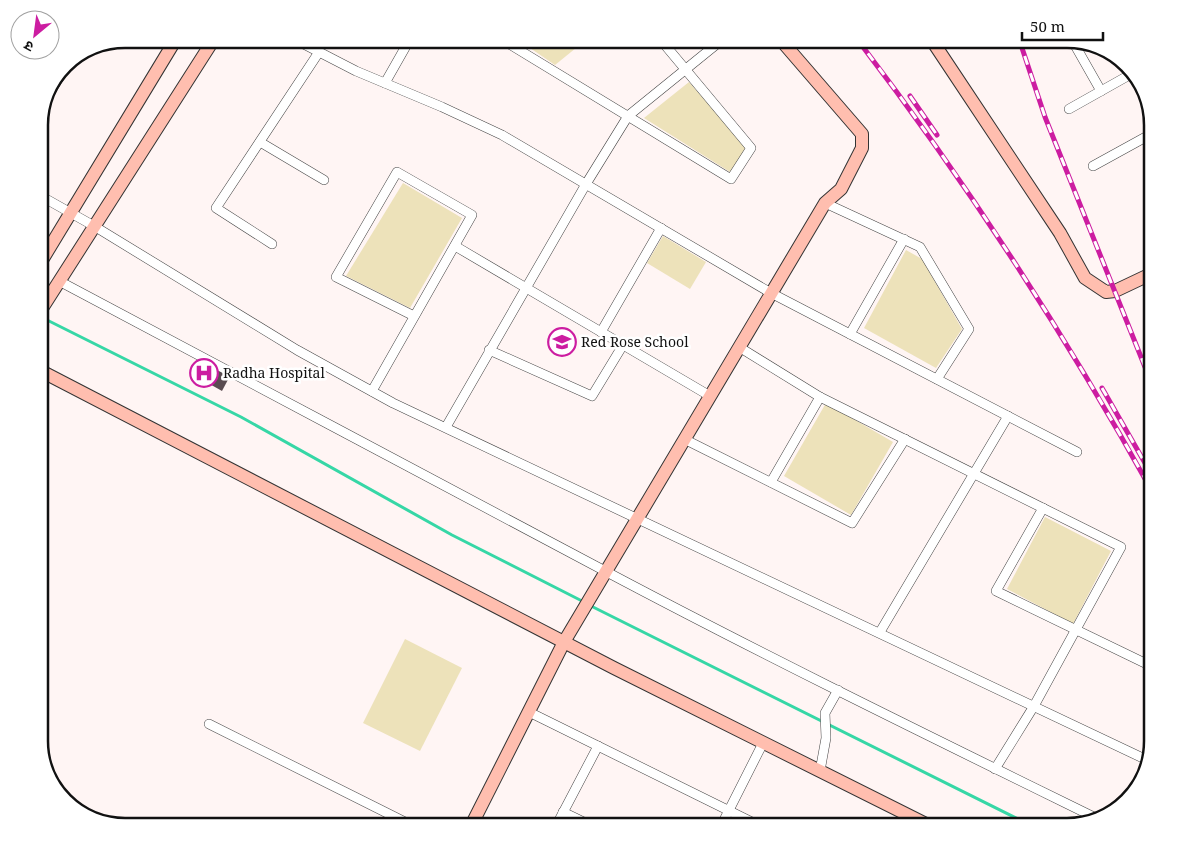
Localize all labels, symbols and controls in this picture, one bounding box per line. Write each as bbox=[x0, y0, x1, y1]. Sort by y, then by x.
north arrow bbox=[10, 10, 60, 60]
scale bar bbox=[1022, 10, 1103, 42]
text: 50 m bbox=[1030, 16, 1065, 36]
text: उ bbox=[20, 36, 37, 57]
school or university icon: Red Rose School bbox=[547, 327, 577, 357]
place label: Red Rose School bbox=[581, 332, 689, 351]
hospital icon: Radha Hospital bbox=[189, 358, 219, 388]
place label: Radha Hospital bbox=[223, 363, 325, 382]

